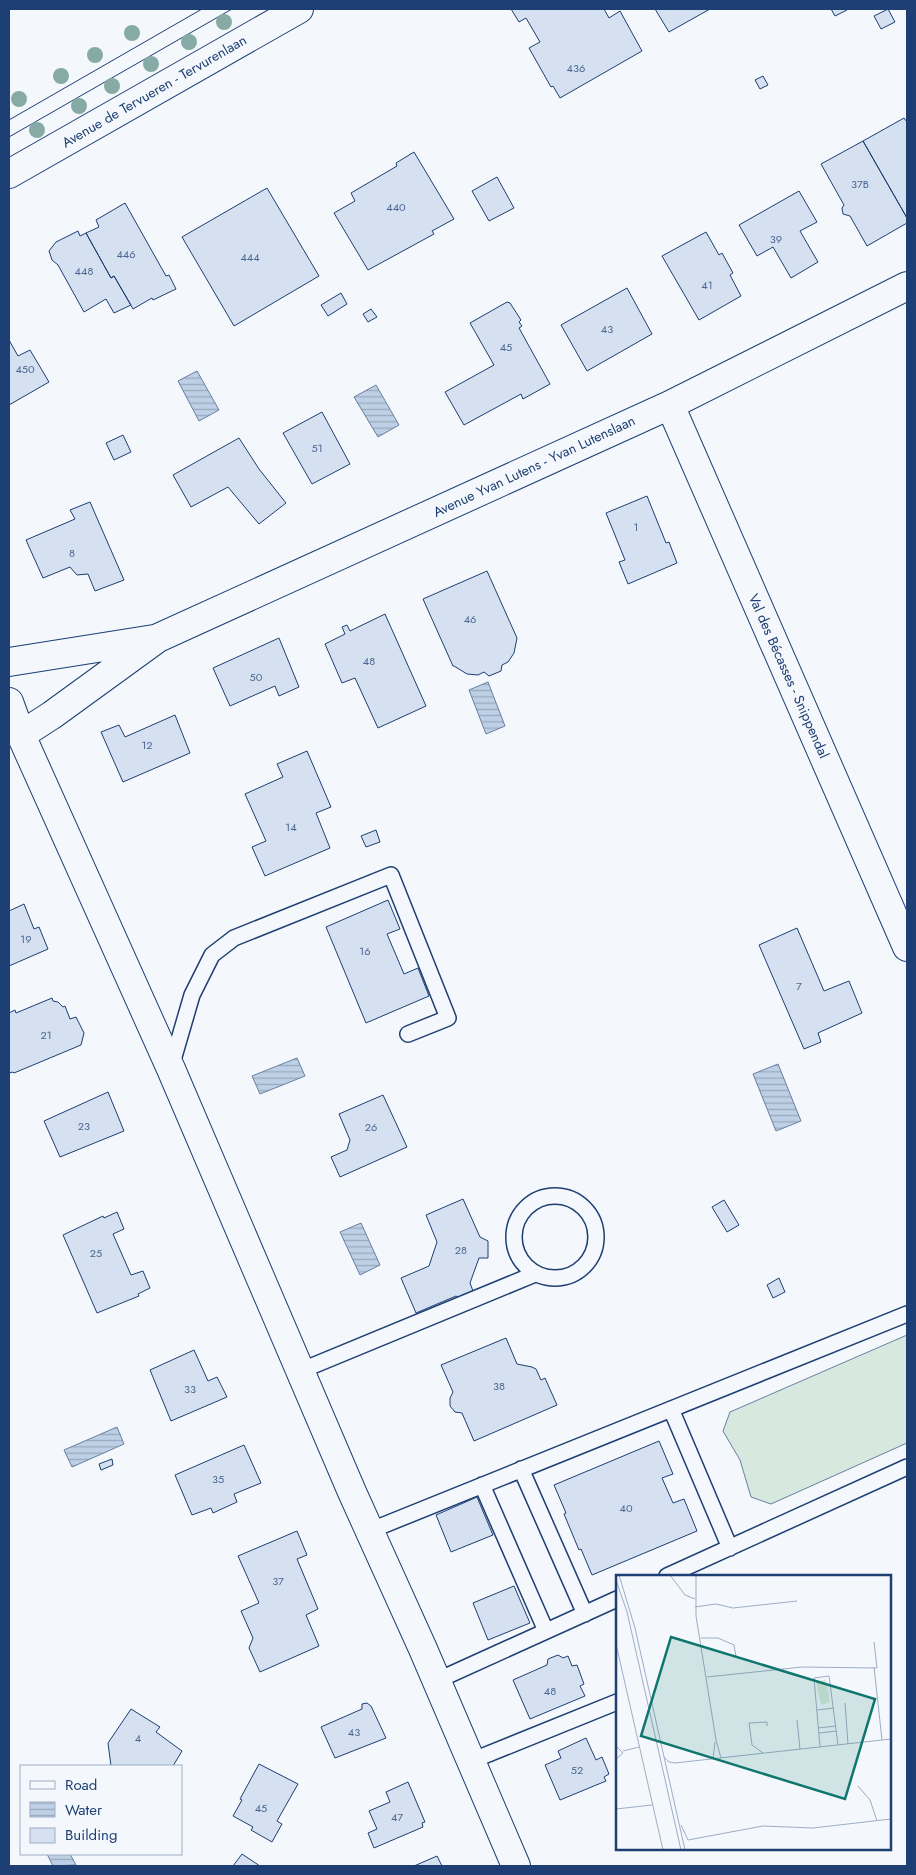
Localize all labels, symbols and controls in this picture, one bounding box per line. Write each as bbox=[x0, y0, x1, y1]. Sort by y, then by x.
street label: Avenue de Tervueren - Tervurenlaan bbox=[58, 30, 250, 152]
house number: 436 bbox=[567, 60, 585, 76]
house number: 37B bbox=[851, 176, 869, 192]
house number: 440 bbox=[386, 199, 406, 215]
house number: 39 bbox=[770, 231, 782, 247]
house number: 446 bbox=[116, 246, 136, 262]
house number: 444 bbox=[240, 249, 260, 265]
house number: 448 bbox=[75, 263, 93, 279]
house number: 41 bbox=[701, 277, 713, 293]
house number: 43 bbox=[601, 321, 613, 337]
house number: 45 bbox=[500, 339, 512, 355]
house number: 450 bbox=[15, 361, 35, 377]
street label: Avenue Yvan Lutens - Yvan Lutenslaan bbox=[430, 410, 638, 522]
house number: 51 bbox=[311, 440, 323, 456]
house number: 1 bbox=[634, 519, 638, 535]
house number: 8 bbox=[69, 545, 75, 561]
street label: Val des Bécasses - Snippendal bbox=[744, 591, 834, 761]
house number: 46 bbox=[464, 611, 476, 627]
house number: 48 bbox=[363, 653, 375, 669]
house number: 50 bbox=[250, 669, 263, 685]
house number: 12 bbox=[141, 737, 153, 753]
house number: 14 bbox=[285, 819, 297, 835]
house number: 19 bbox=[20, 931, 32, 947]
house number: 16 bbox=[359, 943, 371, 959]
house number: 7 bbox=[796, 978, 802, 994]
house number: 21 bbox=[40, 1027, 52, 1043]
house number: 23 bbox=[78, 1118, 90, 1134]
house number: 26 bbox=[365, 1119, 377, 1135]
house number: 28 bbox=[455, 1242, 467, 1258]
house number: 25 bbox=[90, 1245, 102, 1261]
house number: 38 bbox=[493, 1378, 505, 1394]
house number: 33 bbox=[184, 1381, 196, 1397]
house number: 35 bbox=[212, 1471, 224, 1487]
house number: 40 bbox=[619, 1500, 633, 1516]
house number: 37 bbox=[272, 1573, 284, 1589]
inset map bbox=[616, 1575, 891, 1850]
house number: 48 bbox=[544, 1683, 556, 1699]
house number: 43 bbox=[348, 1724, 360, 1740]
house number: 4 bbox=[135, 1730, 142, 1746]
house number: 52 bbox=[571, 1762, 583, 1778]
legend bbox=[20, 1765, 182, 1855]
text: Road bbox=[65, 1774, 97, 1796]
text: Water bbox=[65, 1799, 103, 1821]
house number: 45 bbox=[255, 1800, 267, 1816]
house number: 47 bbox=[391, 1809, 403, 1825]
text: Building bbox=[65, 1824, 117, 1846]

